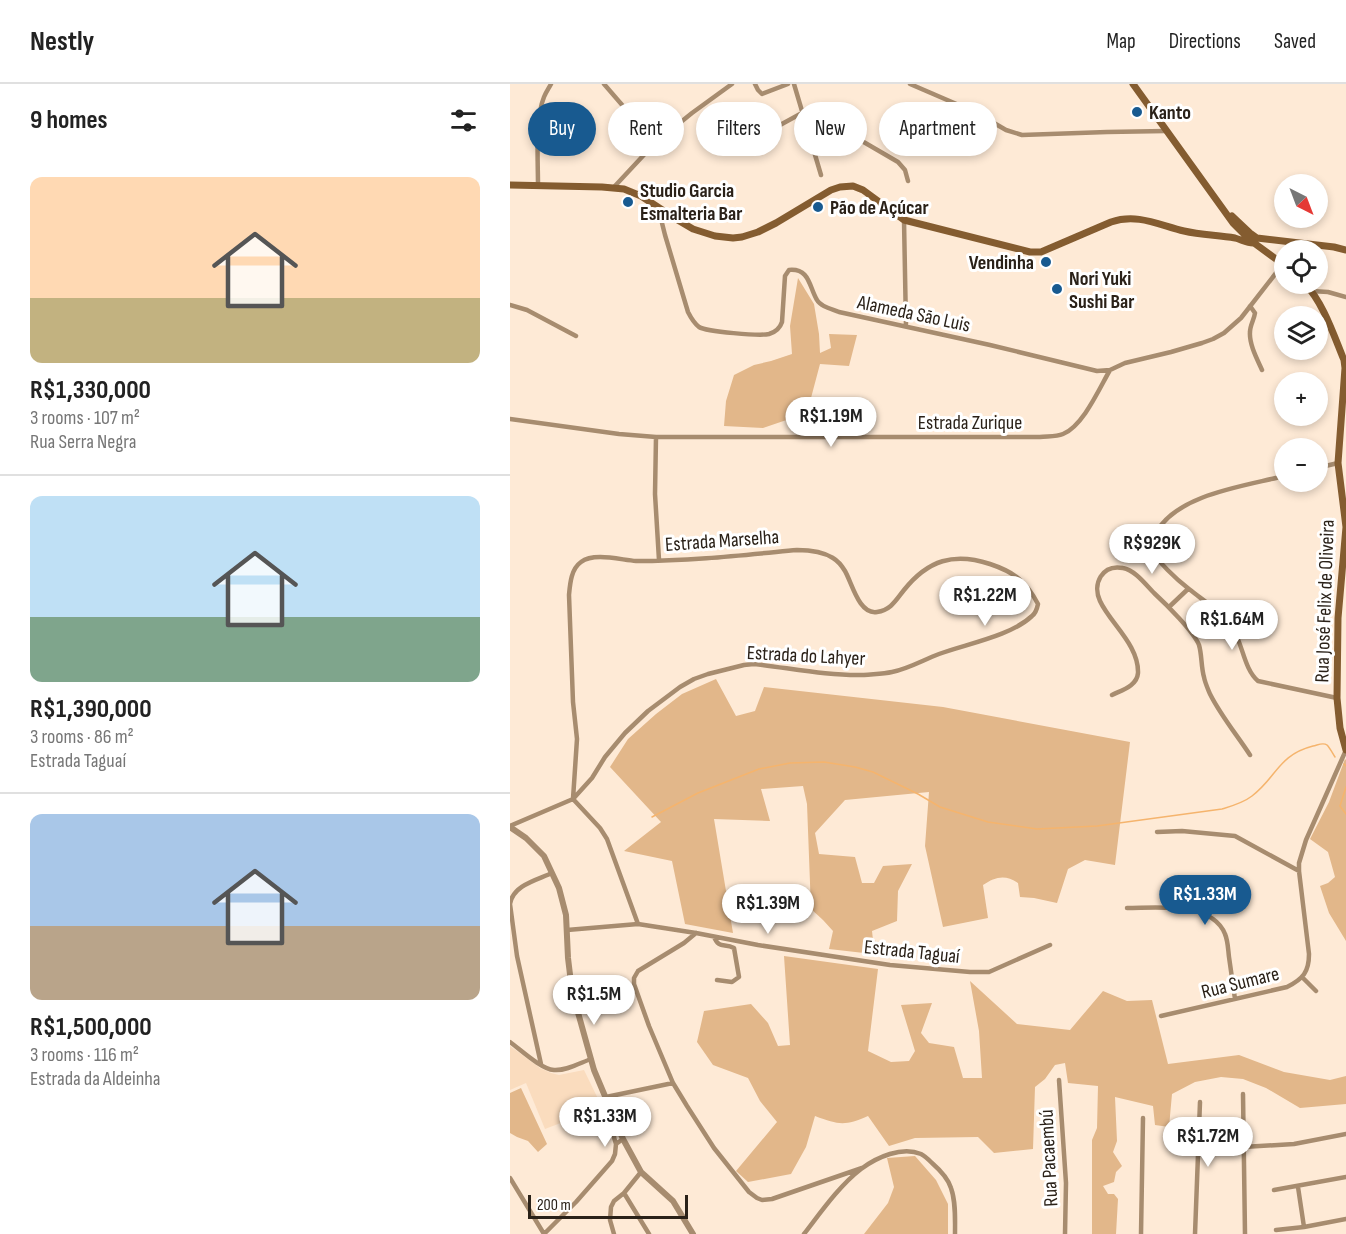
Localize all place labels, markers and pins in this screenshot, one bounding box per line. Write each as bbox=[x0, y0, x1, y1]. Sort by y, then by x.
place label: Kanto bbox=[1149, 101, 1191, 125]
marker: Kanto bbox=[1130, 105, 1144, 119]
place label: Studio Garcia Esmalteria Bar bbox=[640, 179, 742, 226]
marker: Studio Garcia Esmalteria Bar bbox=[621, 195, 635, 209]
place label: Pão de Açúcar bbox=[830, 196, 929, 220]
marker: Pão de Açúcar bbox=[811, 200, 825, 214]
place label: Vendinha bbox=[969, 251, 1034, 275]
marker: Vendinha bbox=[1039, 255, 1053, 269]
place label: Nori Yuki Sushi Bar bbox=[1069, 267, 1134, 314]
marker: Nori Yuki Sushi Bar bbox=[1050, 282, 1064, 296]
pin: R$1.19M bbox=[776, 397, 886, 448]
pin: R$929K bbox=[1103, 524, 1201, 575]
pin: R$1.22M bbox=[930, 576, 1040, 627]
pin: R$1.64M bbox=[1177, 600, 1287, 651]
pin: R$1.33M bbox=[1150, 875, 1260, 926]
pin: R$1.39M bbox=[713, 884, 823, 935]
pin: R$1.5M bbox=[545, 975, 643, 1026]
pin: R$1.33M bbox=[550, 1097, 660, 1148]
pin: R$1.72M bbox=[1153, 1117, 1263, 1168]

